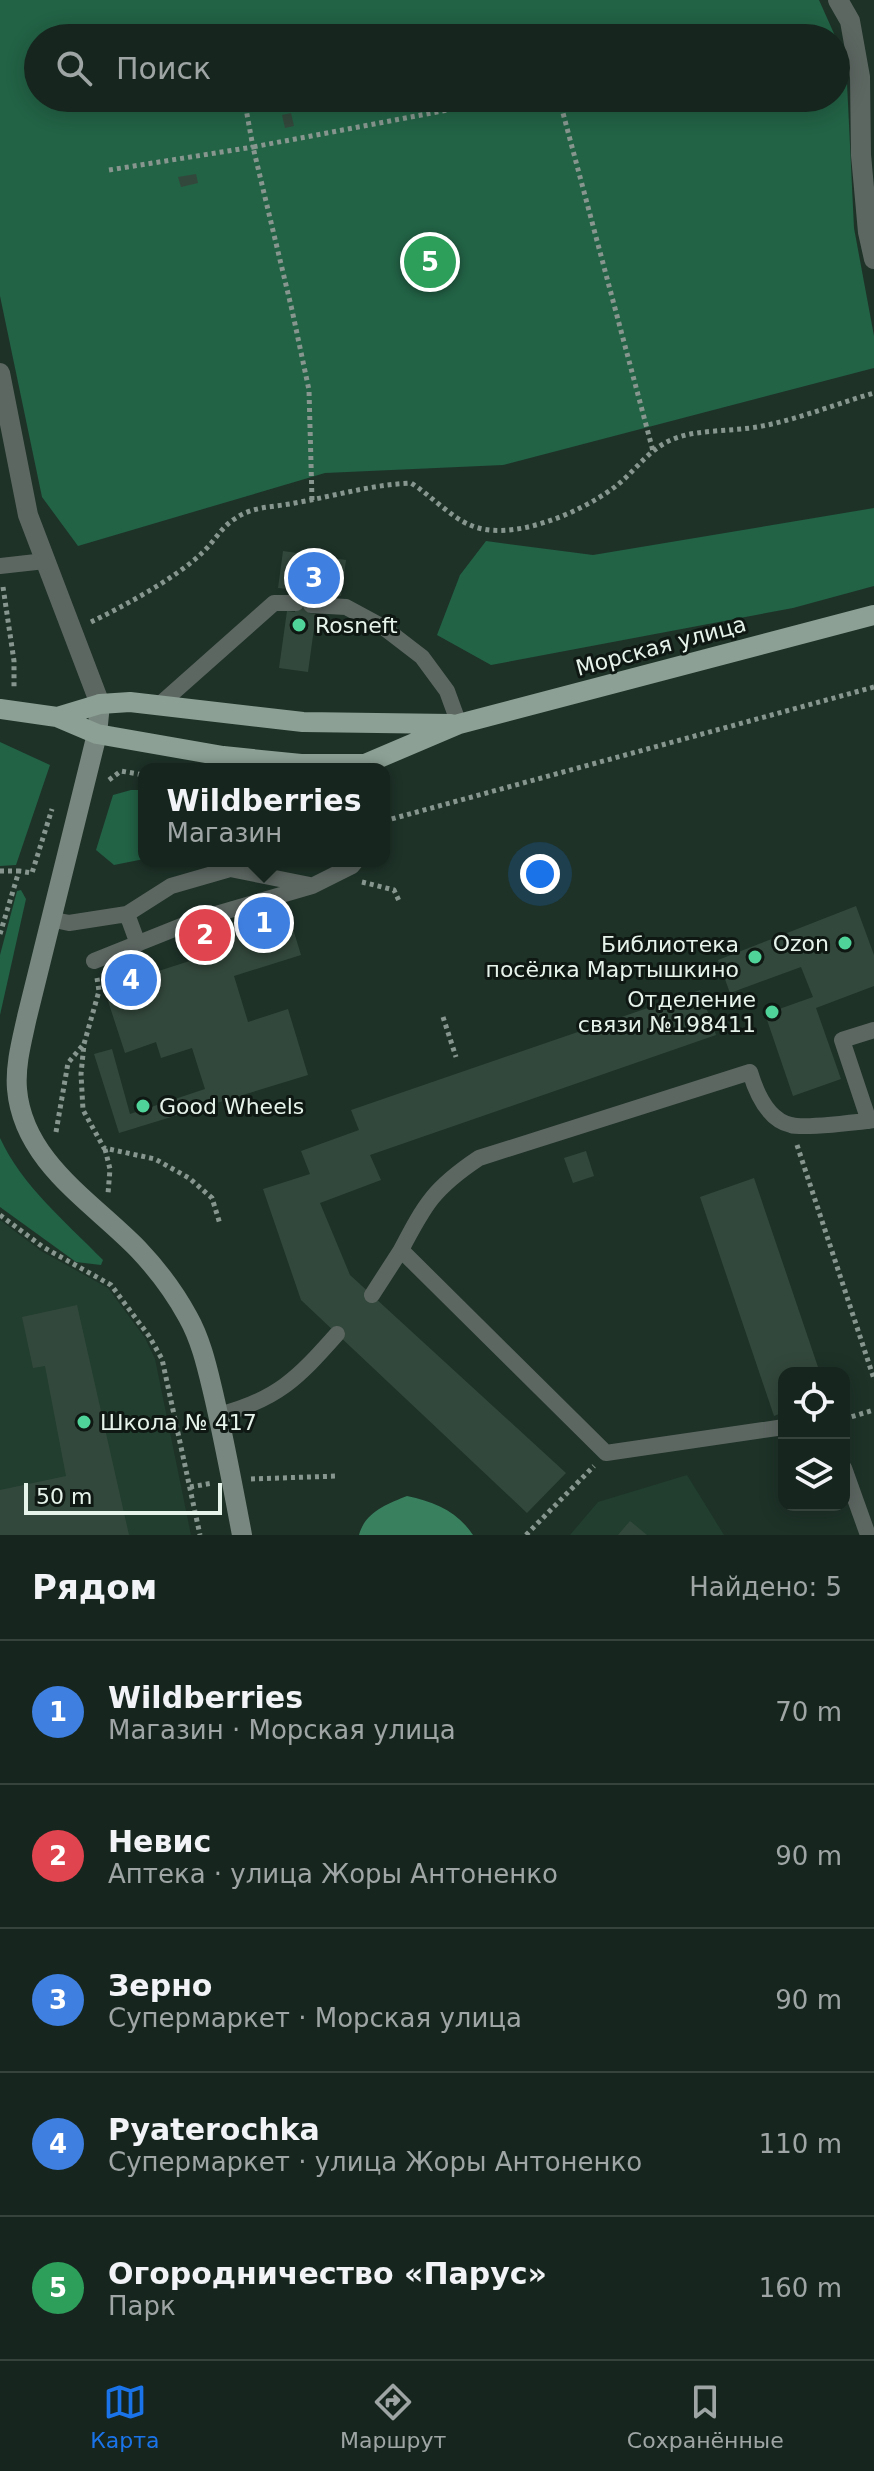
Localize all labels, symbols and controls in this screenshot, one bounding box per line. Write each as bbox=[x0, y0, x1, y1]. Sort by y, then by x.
search box bbox=[24, 24, 850, 112]
icon: search bbox=[52, 46, 96, 90]
text: Поиск bbox=[116, 51, 211, 86]
pin: 5 bbox=[404, 232, 456, 292]
pin: 3 bbox=[288, 548, 340, 608]
street label: Морская улица bbox=[573, 611, 749, 681]
place label: Rosneft bbox=[315, 613, 398, 638]
marker: Rosneft bbox=[290, 616, 308, 634]
popup bbox=[138, 763, 390, 867]
text: Wildberries bbox=[166, 783, 362, 818]
text: Магазин bbox=[166, 818, 282, 848]
your location bbox=[520, 854, 560, 894]
pin: 1 bbox=[238, 893, 290, 953]
pin: 2 bbox=[179, 905, 231, 965]
place label: Ozon bbox=[773, 931, 829, 956]
place label: Библиотека посёлка Мартышкино bbox=[486, 932, 739, 982]
marker: Ozon bbox=[836, 934, 854, 952]
marker: Библиотека посёлка Мартышкино bbox=[746, 948, 764, 966]
pin: 4 bbox=[105, 950, 157, 1010]
place label: Отделение связи №198411 bbox=[578, 987, 756, 1037]
marker: Отделение связи №198411 bbox=[763, 1003, 781, 1021]
place label: Good Wheels bbox=[159, 1094, 304, 1119]
marker: Good Wheels bbox=[134, 1097, 152, 1115]
map controls bbox=[778, 1367, 850, 1511]
button: locate bbox=[778, 1367, 850, 1439]
place label: Школа № 417 bbox=[100, 1410, 257, 1435]
marker: Школа № 417 bbox=[75, 1413, 93, 1431]
button: layers bbox=[778, 1439, 850, 1511]
scale bar bbox=[24, 1479, 222, 1515]
text: 50 m bbox=[36, 1484, 92, 1509]
text: Рядом bbox=[32, 1567, 157, 1607]
text: Найдено: 5 bbox=[689, 1572, 842, 1602]
text: Wildberries bbox=[108, 1680, 303, 1715]
text: 1 bbox=[49, 1697, 67, 1727]
text: 70 m bbox=[775, 1697, 842, 1727]
text: Магазин · Морская улица bbox=[108, 1715, 456, 1745]
text: Невис bbox=[108, 1824, 211, 1859]
text: 2 bbox=[49, 1841, 67, 1871]
text: 90 m bbox=[775, 1841, 842, 1871]
text: Аптека · улица Жоры Антоненко bbox=[108, 1859, 558, 1889]
text: Зерно bbox=[108, 1968, 212, 2003]
text: 3 bbox=[49, 1985, 67, 2015]
text: 90 m bbox=[775, 1985, 842, 2015]
text: Супермаркет · Морская улица bbox=[108, 2003, 522, 2033]
text: Pyaterochka bbox=[108, 2112, 320, 2147]
text: 4 bbox=[49, 2129, 67, 2159]
text: 110 m bbox=[759, 2129, 842, 2159]
text: Супермаркет · улица Жоры Антоненко bbox=[108, 2147, 642, 2177]
text: Огородничество «Парус» bbox=[108, 2256, 547, 2291]
text: 5 bbox=[49, 2273, 67, 2303]
text: 160 m bbox=[759, 2273, 842, 2303]
text: Парк bbox=[108, 2291, 176, 2321]
tab: Карта bbox=[90, 2380, 160, 2453]
tab: Маршрут bbox=[340, 2380, 446, 2453]
tab: Сохранённые bbox=[627, 2380, 784, 2453]

